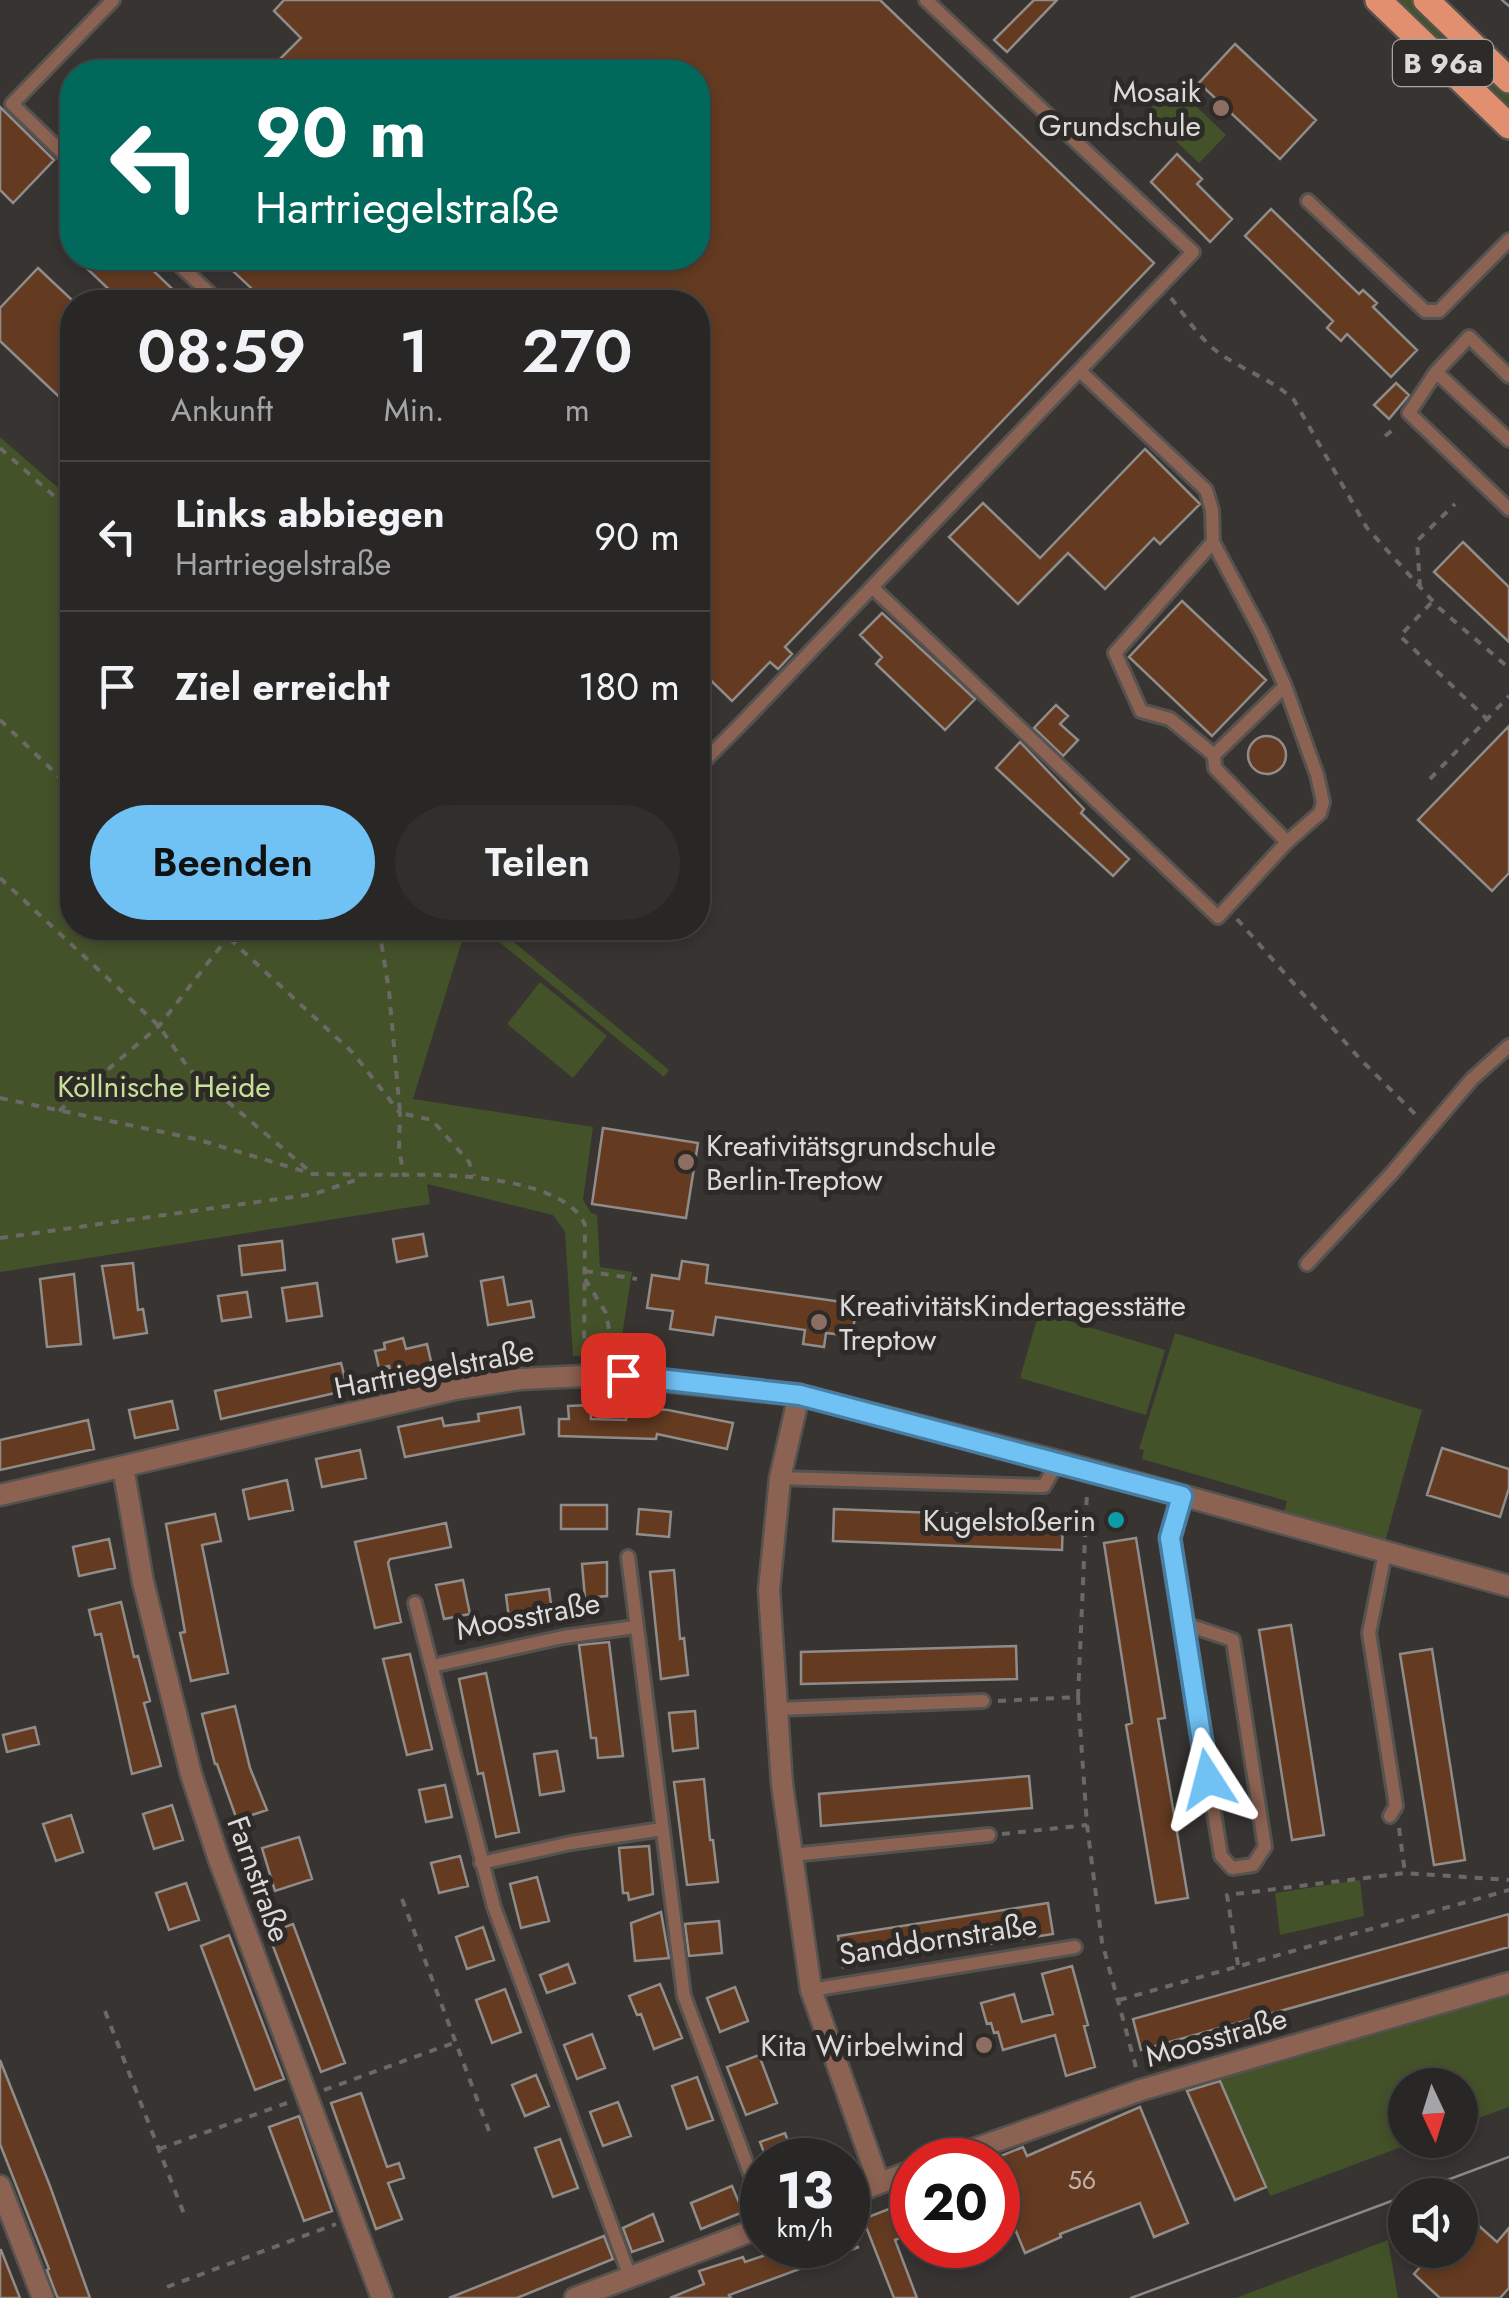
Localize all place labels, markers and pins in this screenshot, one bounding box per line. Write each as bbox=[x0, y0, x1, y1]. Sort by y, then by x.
place label: Mosaik Grundschule bbox=[1039, 70, 1202, 147]
marker: Mosaik Grundschule bbox=[1210, 97, 1232, 119]
place label: Kreativitätsgrundschule Berlin-Treptow bbox=[706, 1124, 996, 1201]
marker: Kreativitätsgrundschule Berlin-Treptow bbox=[675, 1151, 697, 1173]
place label: KreativitätsKindertagesstätte Treptow bbox=[839, 1284, 1186, 1361]
marker: KreativitätsKindertagesstätte Treptow bbox=[808, 1311, 830, 1333]
pin bbox=[581, 1333, 666, 1418]
place label: Kugelstoßerin bbox=[923, 1499, 1096, 1542]
marker: Kugelstoßerin bbox=[1105, 1509, 1127, 1531]
place label: Kita Wirbelwind bbox=[760, 2024, 964, 2067]
marker: Kita Wirbelwind bbox=[973, 2034, 995, 2056]

